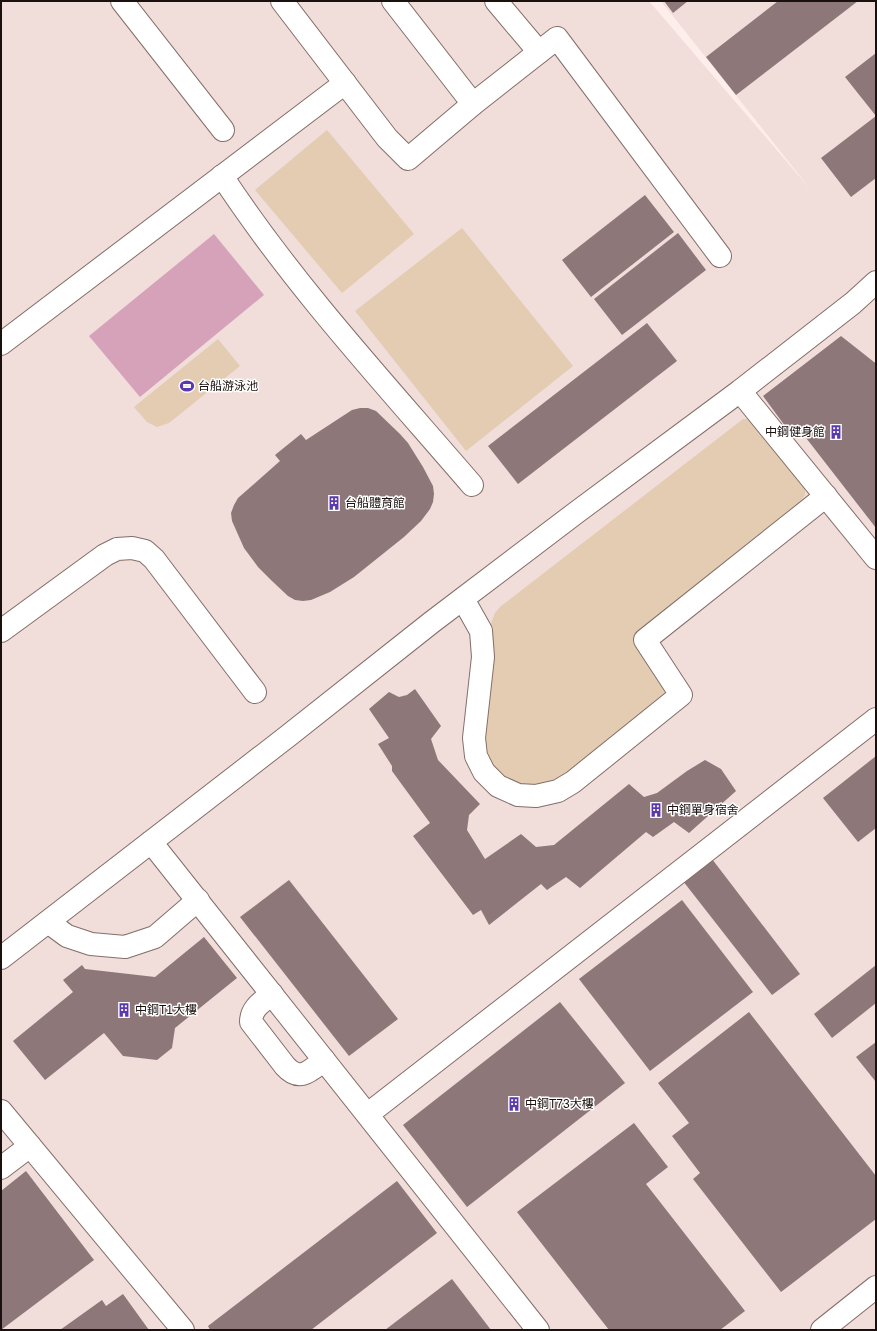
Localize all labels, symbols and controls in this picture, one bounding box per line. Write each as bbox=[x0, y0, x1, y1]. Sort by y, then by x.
sports icon: 台船游泳池 bbox=[179, 378, 195, 394]
place label: 台船游泳池 bbox=[198, 379, 258, 393]
building icon: 中鋼健身館 bbox=[828, 424, 844, 440]
place label: 中鋼健身館 bbox=[765, 425, 825, 439]
building icon: 台船體育館 bbox=[326, 495, 342, 511]
place label: 台船體育館 bbox=[345, 496, 405, 510]
building icon: 中鋼單身宿舍 bbox=[648, 802, 664, 818]
place label: 中鋼單身宿舍 bbox=[667, 803, 739, 817]
building icon: 中鋼T1大樓 bbox=[116, 1002, 132, 1018]
place label: 中鋼T1大樓 bbox=[135, 1003, 197, 1017]
building icon: 中鋼T73大樓 bbox=[506, 1096, 522, 1112]
place label: 中鋼T73大樓 bbox=[525, 1097, 594, 1111]

